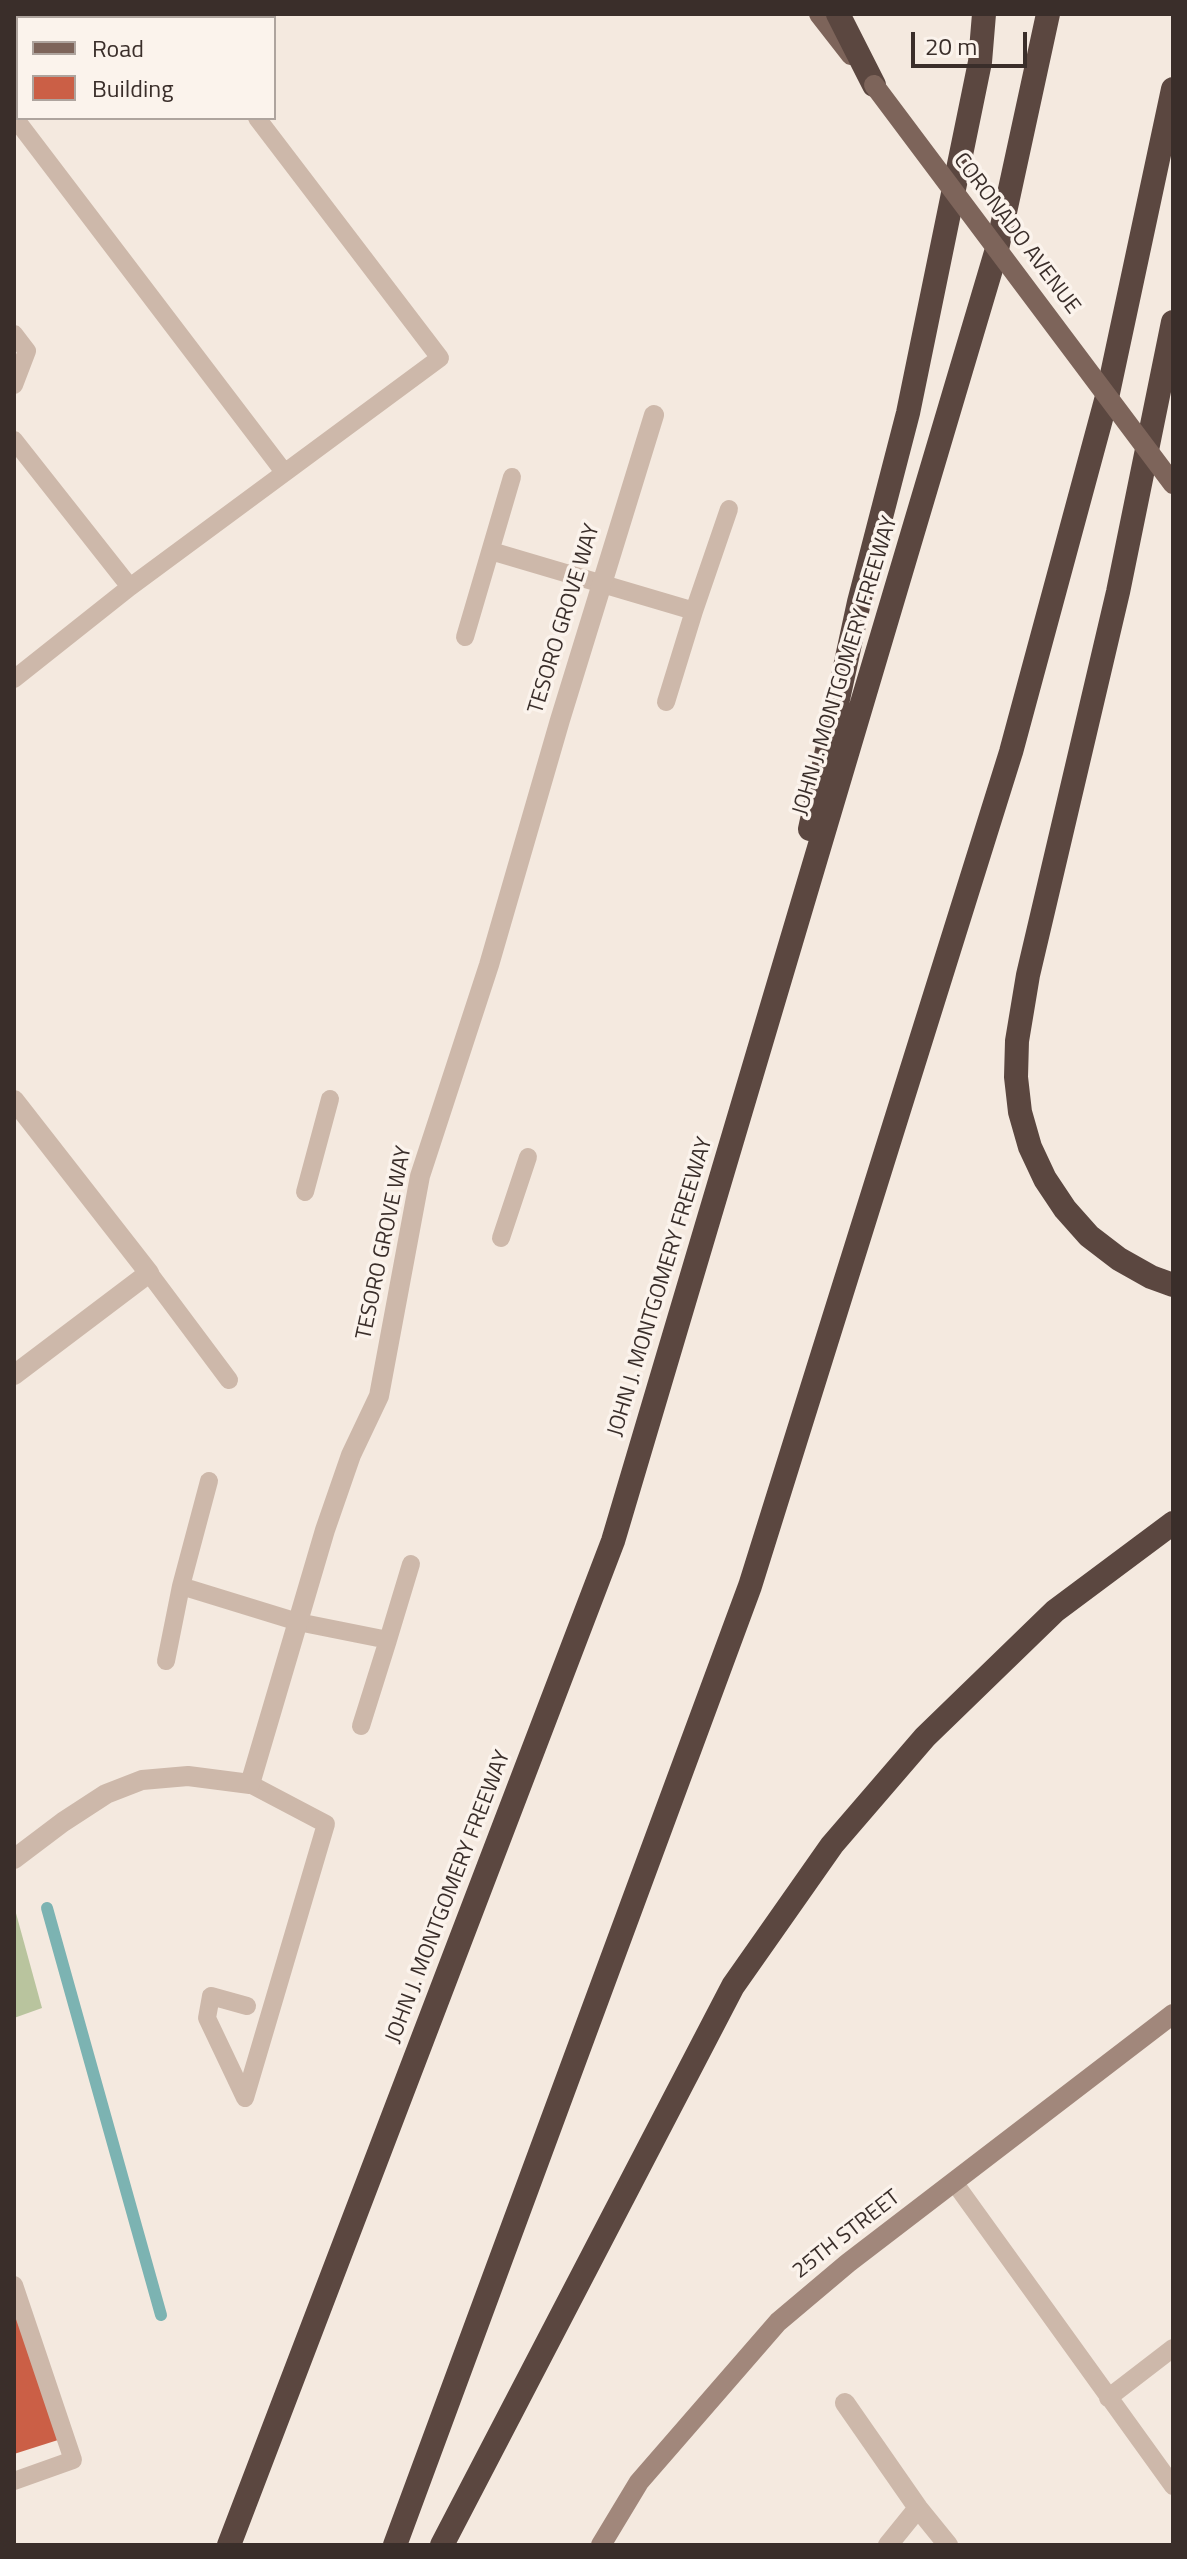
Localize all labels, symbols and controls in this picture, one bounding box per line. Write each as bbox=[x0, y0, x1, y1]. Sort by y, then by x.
legend bbox=[16, 16, 276, 120]
scale bar bbox=[915, 16, 1031, 66]
text: 20 m bbox=[925, 28, 977, 64]
text: Road bbox=[92, 30, 144, 66]
text: Building bbox=[92, 70, 174, 106]
street label: CORONADO AVENUE bbox=[947, 148, 1085, 320]
street label: JOHN J. MONTGOMERY FREEWAY bbox=[788, 513, 904, 819]
street label: TESORO GROVE WAY bbox=[524, 521, 606, 717]
street label: JOHN J. MONTGOMERY FREEWAY bbox=[603, 1134, 719, 1440]
street label: TESORO GROVE WAY bbox=[352, 1144, 418, 1342]
street label: JOHN J. MONTGOMERY FREEWAY bbox=[381, 1747, 517, 2047]
street label: 25TH STREET bbox=[788, 2185, 906, 2285]

